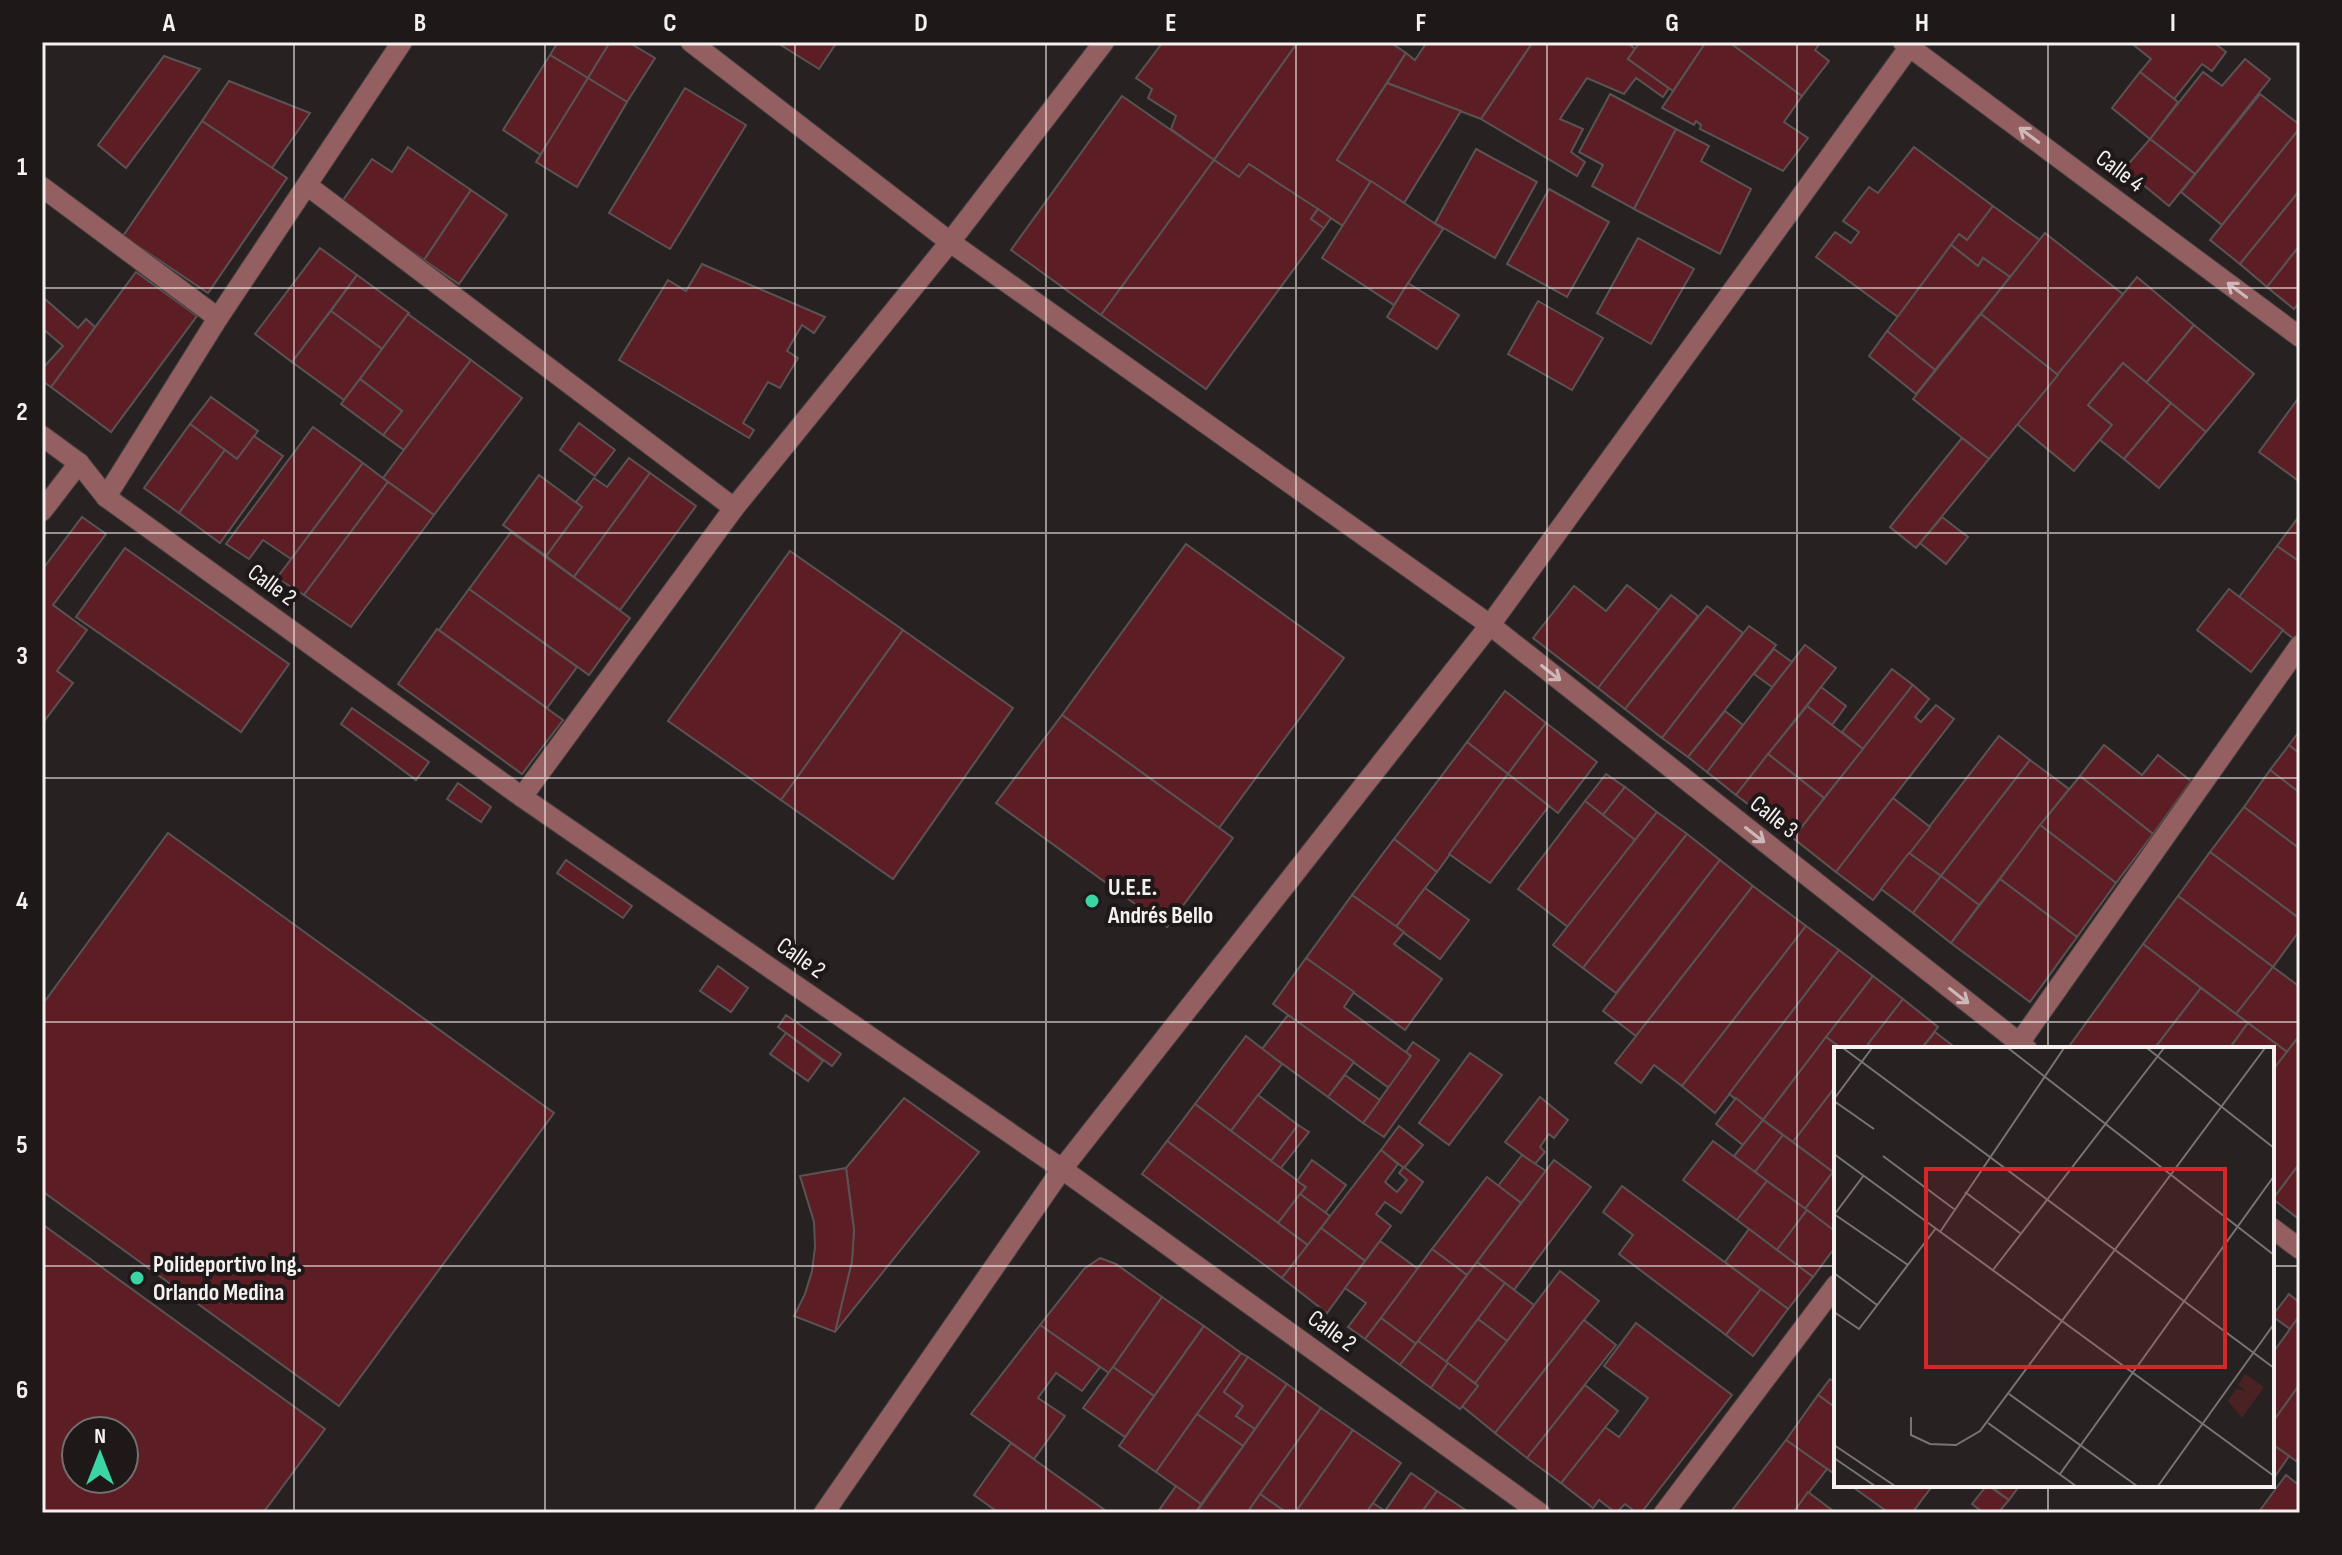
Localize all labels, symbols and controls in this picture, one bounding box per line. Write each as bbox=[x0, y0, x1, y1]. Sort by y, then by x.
text: A bbox=[162, 8, 176, 39]
text: B bbox=[414, 8, 426, 39]
text: C bbox=[663, 8, 677, 39]
text: D bbox=[914, 8, 928, 39]
text: E bbox=[1165, 8, 1177, 39]
text: F bbox=[1416, 8, 1427, 39]
text: G bbox=[1665, 8, 1679, 39]
text: H bbox=[1915, 8, 1929, 39]
text: I bbox=[2170, 8, 2176, 39]
one-way arrow bbox=[2018, 127, 2040, 144]
street label: Calle 4 bbox=[2090, 143, 2150, 199]
text: 1 bbox=[17, 152, 27, 183]
one-way arrow bbox=[2227, 282, 2249, 299]
text: 2 bbox=[16, 397, 28, 428]
street label: Calle 2 bbox=[242, 558, 302, 612]
text: 3 bbox=[16, 641, 28, 672]
one-way arrow bbox=[1540, 665, 1561, 682]
street label: Calle 3 bbox=[1744, 789, 1804, 845]
one-way arrow bbox=[1744, 826, 1765, 843]
place label: U.E.E. Andrés Bello bbox=[1107, 873, 1213, 930]
text: 4 bbox=[16, 886, 28, 917]
marker: U.E.E. Andrés Bello bbox=[1083, 892, 1101, 910]
street label: Calle 2 bbox=[771, 931, 831, 985]
one-way arrow bbox=[1948, 987, 1969, 1005]
inset map bbox=[1834, 1047, 2274, 1487]
text: 5 bbox=[16, 1130, 28, 1161]
place label: Polideportivo Ing. Orlando Medina bbox=[153, 1250, 302, 1307]
marker: Polideportivo Ing. Orlando Medina bbox=[128, 1269, 146, 1287]
street label: Calle 2 bbox=[1302, 1304, 1362, 1358]
text: 6 bbox=[16, 1375, 28, 1406]
north arrow bbox=[60, 1415, 140, 1495]
text: N bbox=[94, 1423, 106, 1450]

